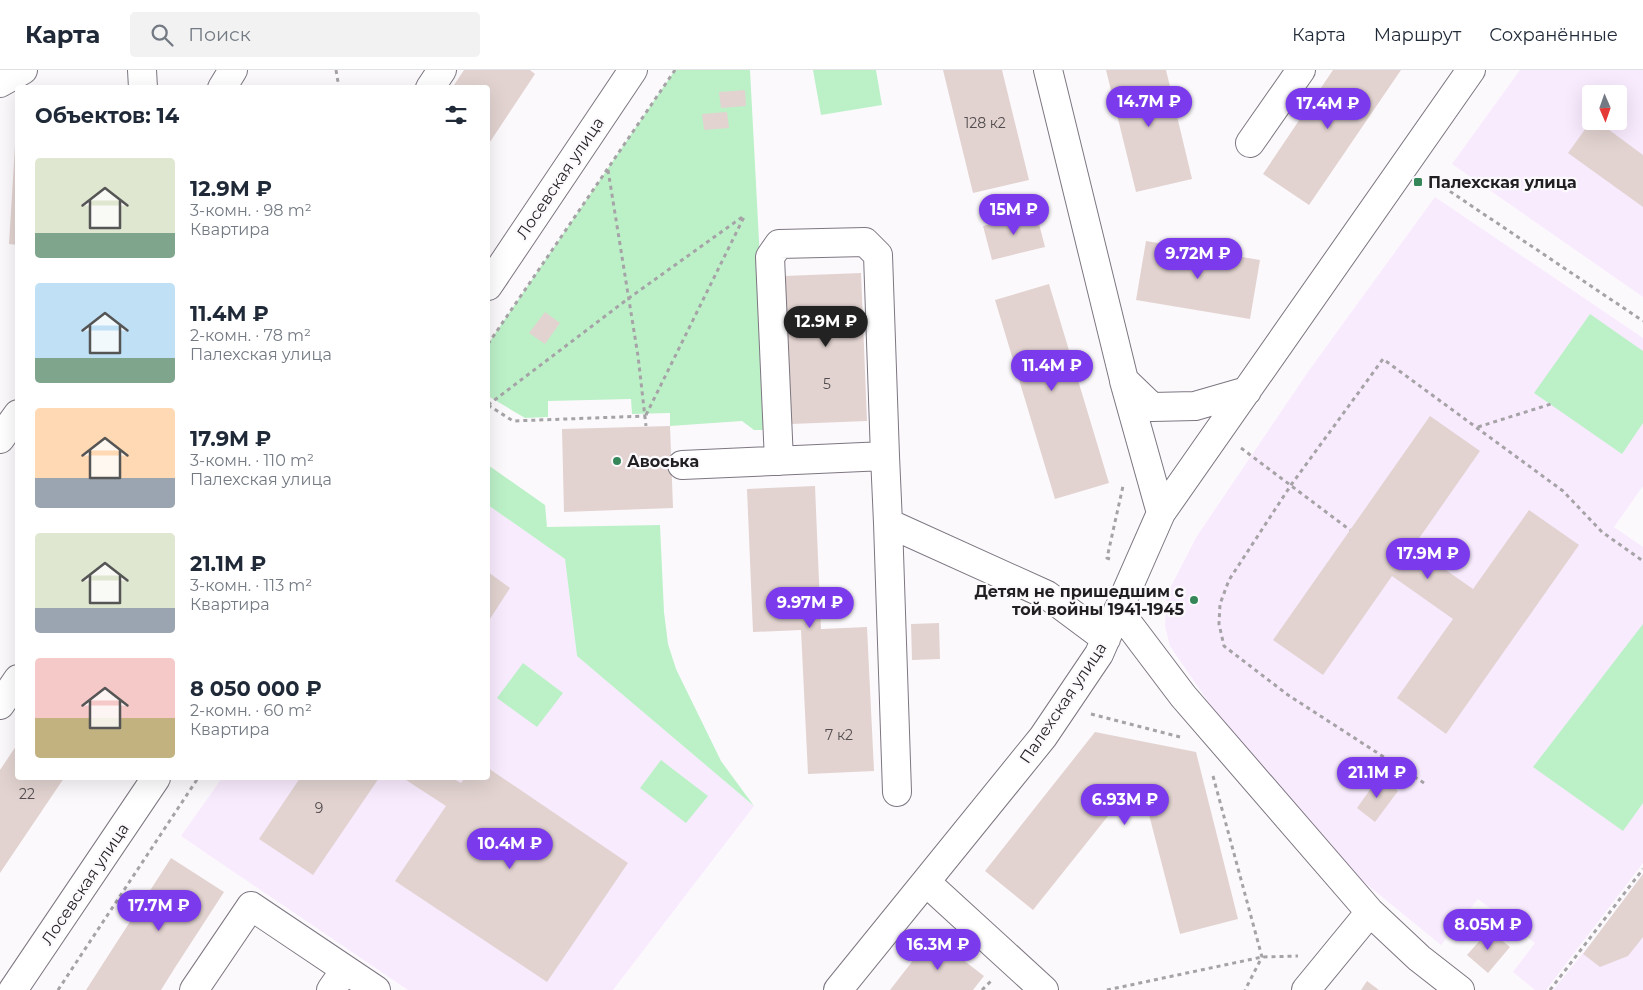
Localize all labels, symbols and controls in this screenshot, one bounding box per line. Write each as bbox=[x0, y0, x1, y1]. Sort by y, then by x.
search box bbox=[130, 12, 480, 57]
text: Карта bbox=[25, 20, 100, 49]
icon: search bbox=[148, 21, 176, 49]
text: Поиск bbox=[188, 23, 251, 46]
text: Карта bbox=[1292, 24, 1346, 46]
text: Маршрут bbox=[1374, 24, 1461, 46]
text: Сохранённые bbox=[1489, 24, 1618, 46]
pin: 14.7M ₽ bbox=[1103, 85, 1195, 128]
north arrow bbox=[1582, 85, 1628, 130]
map controls bbox=[1582, 85, 1627, 130]
pin: 17.4M ₽ bbox=[1282, 88, 1374, 130]
text: 14.7M ₽ bbox=[1117, 92, 1181, 111]
text: 17.4M ₽ bbox=[1297, 94, 1359, 113]
icon: filters bbox=[442, 101, 470, 129]
text: Объектов: 14 bbox=[35, 103, 179, 128]
street label: Лосевская улица bbox=[512, 114, 608, 242]
house number: 128 к2 bbox=[964, 114, 1006, 132]
place label: Палехская улица bbox=[1428, 173, 1577, 192]
text: 12.9M ₽ bbox=[190, 176, 272, 201]
marker: Палехская улица bbox=[1412, 176, 1424, 188]
icon: home bbox=[75, 178, 135, 238]
pin: 15M ₽ bbox=[979, 194, 1049, 236]
text: 15M ₽ bbox=[990, 200, 1038, 219]
text: 3-комн. · 98 m² bbox=[190, 201, 312, 220]
text: Квартира bbox=[190, 220, 270, 239]
pin: 9.72M ₽ bbox=[1152, 238, 1244, 280]
text: 9.72M ₽ bbox=[1165, 244, 1231, 263]
text: 11.4M ₽ bbox=[190, 301, 269, 326]
icon: home bbox=[75, 303, 135, 363]
pin: 12.9M ₽ bbox=[780, 306, 872, 348]
text: 12.9M ₽ bbox=[795, 312, 857, 331]
text: 2-комн. · 78 m² bbox=[190, 326, 311, 345]
text: Палехская улица bbox=[190, 345, 332, 364]
pin: 11.4M ₽ bbox=[1006, 350, 1098, 392]
text: 11.4M ₽ bbox=[1022, 356, 1082, 375]
house number: 5 bbox=[823, 375, 831, 393]
text: 17.9M ₽ bbox=[190, 426, 271, 451]
icon: home bbox=[75, 428, 135, 488]
text: 3-комн. · 110 m² bbox=[190, 451, 314, 470]
place label: Авоська bbox=[627, 452, 699, 471]
marker: Авоська bbox=[611, 455, 623, 467]
text: Палехская улица bbox=[190, 470, 332, 489]
pin: 17.9M ₽ bbox=[1382, 538, 1474, 580]
text: 17.9M ₽ bbox=[1397, 544, 1459, 563]
text: 21.1M ₽ bbox=[190, 551, 266, 576]
icon: home bbox=[75, 553, 135, 613]
text: 3-комн. · 113 m² bbox=[190, 576, 312, 595]
place label: Детям не пришедшим с той войны 1941-1945 bbox=[974, 582, 1185, 619]
pin: 9.97M ₽ bbox=[764, 586, 856, 629]
text: 9.97M ₽ bbox=[777, 593, 843, 612]
marker: Детям не пришедшим с той войны 1941-1945 bbox=[1188, 594, 1200, 606]
text: Квартира bbox=[190, 595, 270, 614]
street label: Палехская улица bbox=[1015, 639, 1111, 767]
text: 8 050 000 ₽ bbox=[190, 676, 322, 701]
icon: home bbox=[75, 678, 135, 738]
text: 2-комн. · 60 m² bbox=[190, 701, 312, 720]
text: Квартира bbox=[190, 720, 270, 739]
house number: 7 к2 bbox=[825, 726, 853, 744]
pin: 21.1M ₽ bbox=[1331, 756, 1423, 799]
text: 21.1M ₽ bbox=[1348, 763, 1406, 782]
pin: 6.93M ₽ bbox=[1079, 784, 1171, 826]
house number: 22 bbox=[19, 785, 35, 803]
text: 6.93M ₽ bbox=[1092, 790, 1158, 809]
house number: 9 bbox=[315, 799, 323, 817]
street label: Лосевская улица bbox=[37, 820, 133, 948]
pin: 10.4M ₽ bbox=[464, 828, 556, 870]
text: 10.4M ₽ bbox=[478, 834, 542, 853]
pin: 17.7M ₽ bbox=[113, 890, 205, 932]
text: 17.7M ₽ bbox=[128, 896, 190, 915]
pin: 8.05M ₽ bbox=[1442, 908, 1534, 951]
text: 8.05M ₽ bbox=[1454, 915, 1522, 934]
pin: 16.3M ₽ bbox=[892, 928, 984, 971]
text: 16.3M ₽ bbox=[907, 935, 969, 954]

